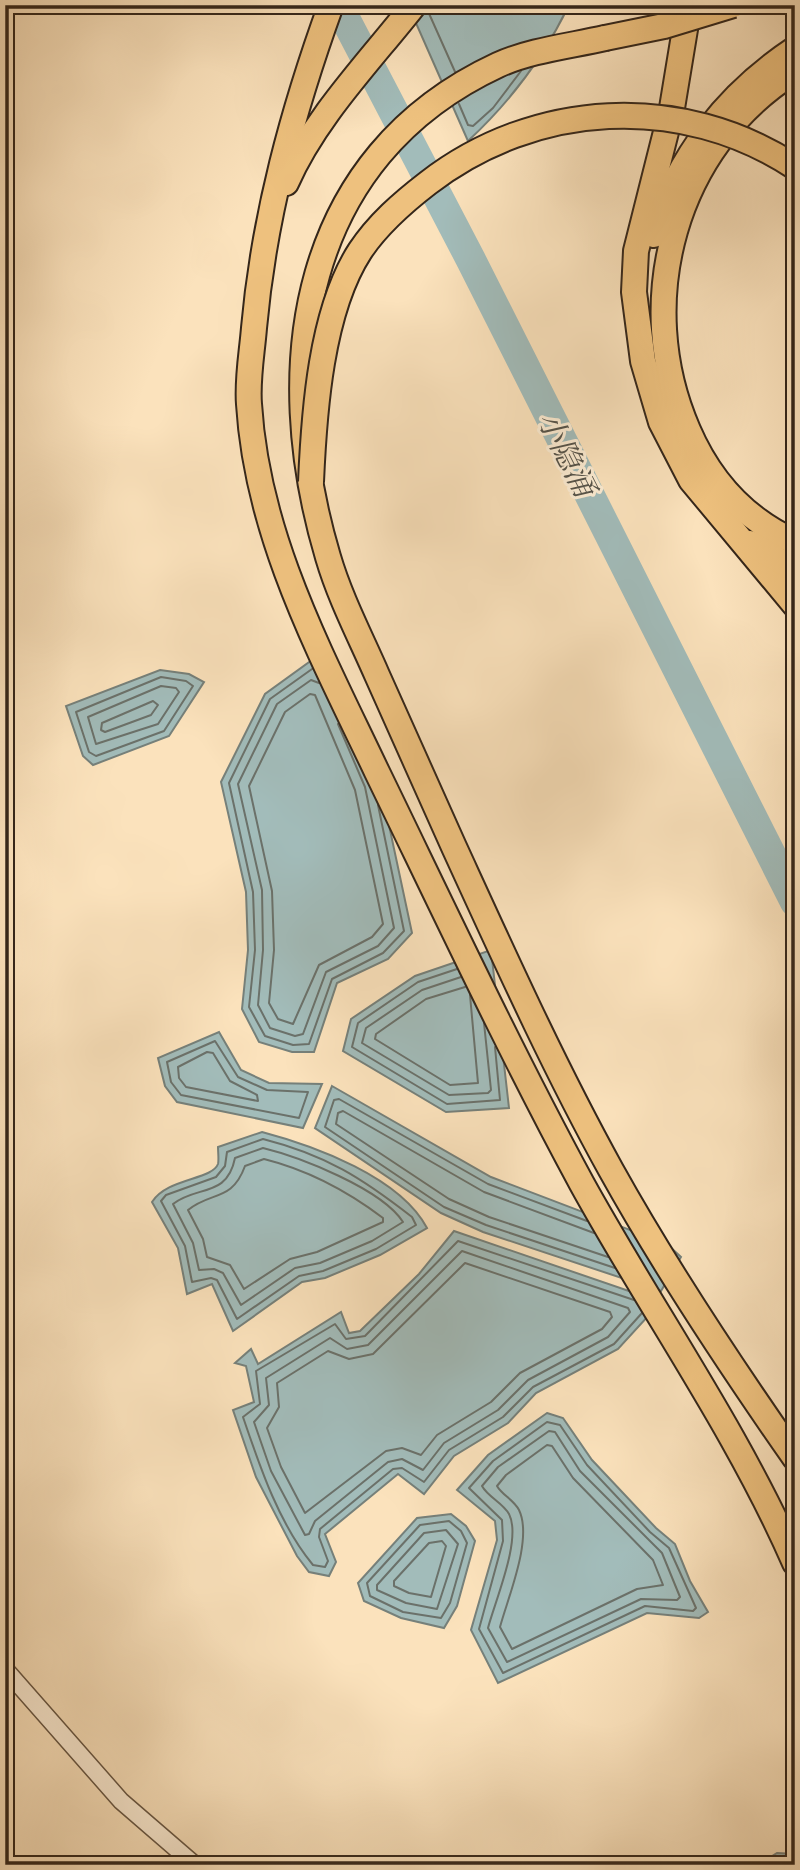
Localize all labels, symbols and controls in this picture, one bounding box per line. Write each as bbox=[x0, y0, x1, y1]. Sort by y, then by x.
water label: 小隐涌 bbox=[528, 405, 606, 506]

